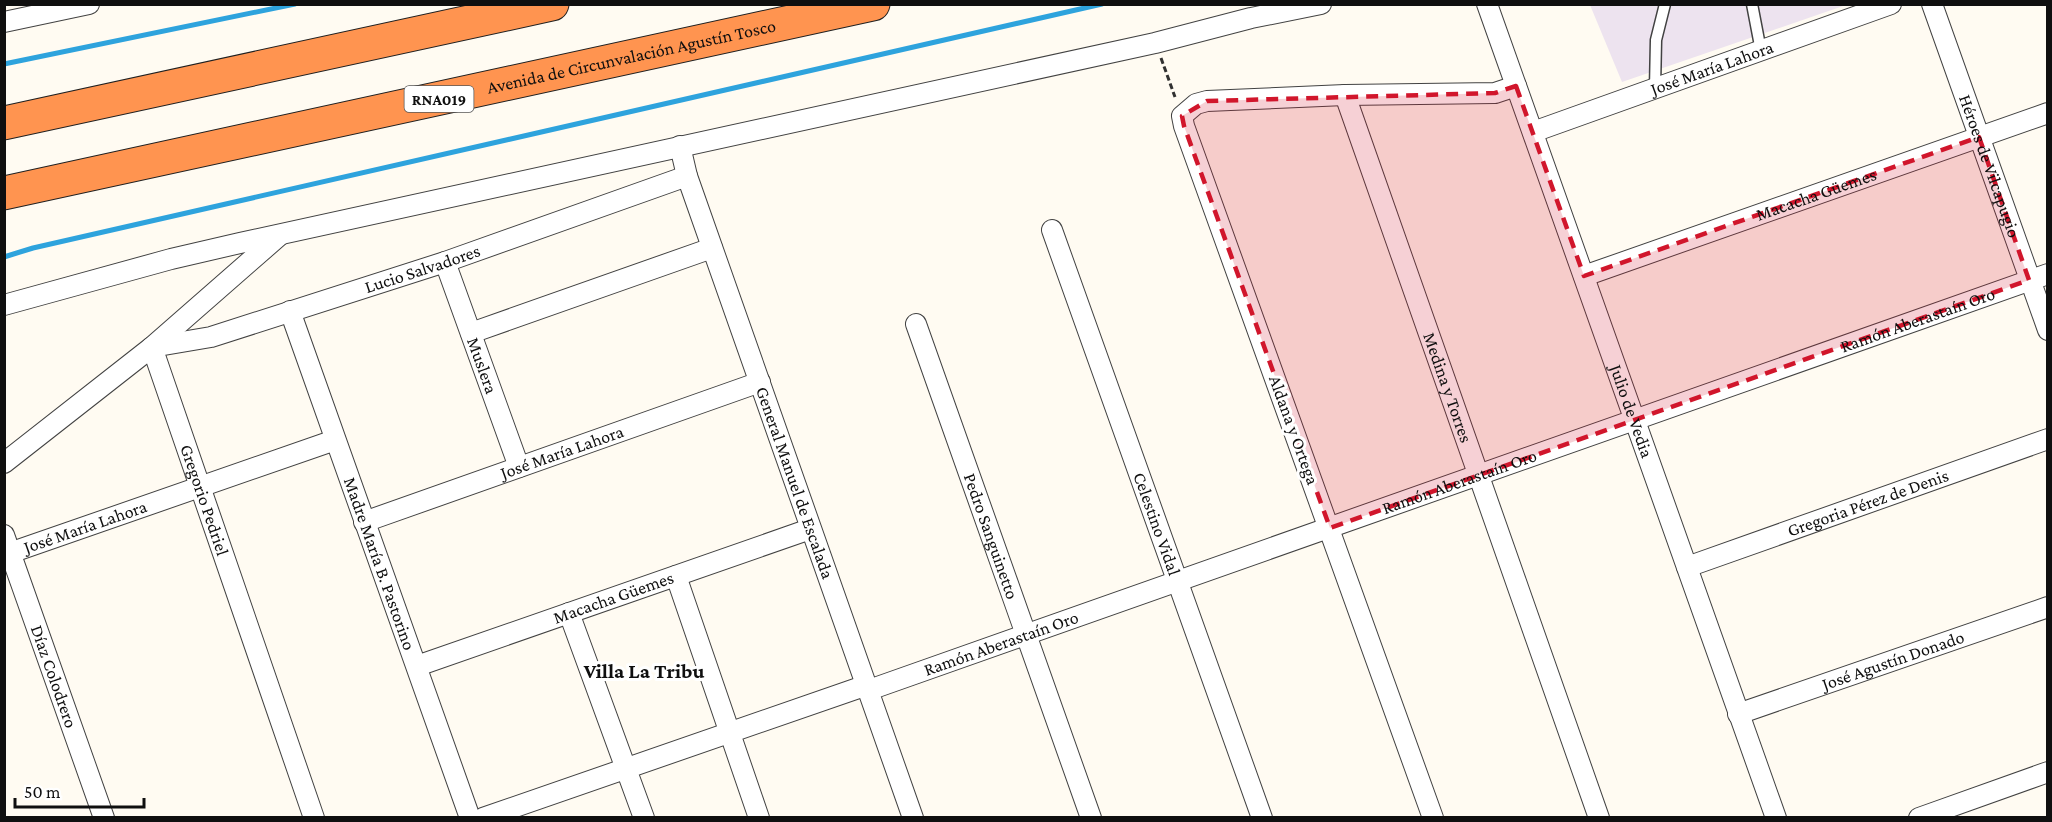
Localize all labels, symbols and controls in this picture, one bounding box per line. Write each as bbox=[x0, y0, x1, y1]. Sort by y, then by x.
street label: Avenida de Circunvalación Agustín Tosco bbox=[485, 15, 778, 98]
street label: José María Lahora bbox=[1646, 37, 1776, 100]
road number: RNA019 bbox=[404, 86, 474, 112]
street label: Héroes de Vilcapugio bbox=[1955, 92, 2024, 240]
street label: Macacha Güemes bbox=[1753, 164, 1879, 225]
street label: Lucio Salvadores bbox=[362, 240, 483, 297]
street label: Ramón Aberastaín Oro bbox=[1838, 284, 1998, 356]
street label: Medina y Torres bbox=[1419, 330, 1476, 445]
street label: Muslera bbox=[463, 334, 502, 396]
street label: Julio de Vedia bbox=[1605, 360, 1657, 460]
street label: Aldana y Ortega bbox=[1265, 373, 1323, 487]
street label: General Manuel de Escalada bbox=[752, 384, 838, 581]
street label: José María Lahora bbox=[496, 421, 626, 484]
street label: Gregorio Pedriel bbox=[176, 442, 233, 559]
street label: Ramón Aberastaín Oro bbox=[1379, 445, 1539, 518]
street label: Gregoria Pérez de Denis bbox=[1785, 465, 1951, 541]
street label: Pedro Sanguinetto bbox=[960, 470, 1023, 602]
street label: Celestino Vidal bbox=[1129, 470, 1185, 578]
street label: Madre María B. Pastorino bbox=[340, 474, 420, 653]
street label: José María Lahora bbox=[19, 496, 149, 558]
street label: Macacha Güemes bbox=[551, 567, 676, 628]
street label: Ramón Aberastaín Oro bbox=[921, 607, 1081, 680]
street label: Díaz Colodrero bbox=[27, 622, 81, 731]
street label: José Agustín Donado bbox=[1817, 627, 1967, 695]
district label: Villa La Tribu bbox=[583, 659, 704, 683]
scale bar bbox=[15, 771, 144, 809]
text: 50 m bbox=[24, 782, 61, 802]

